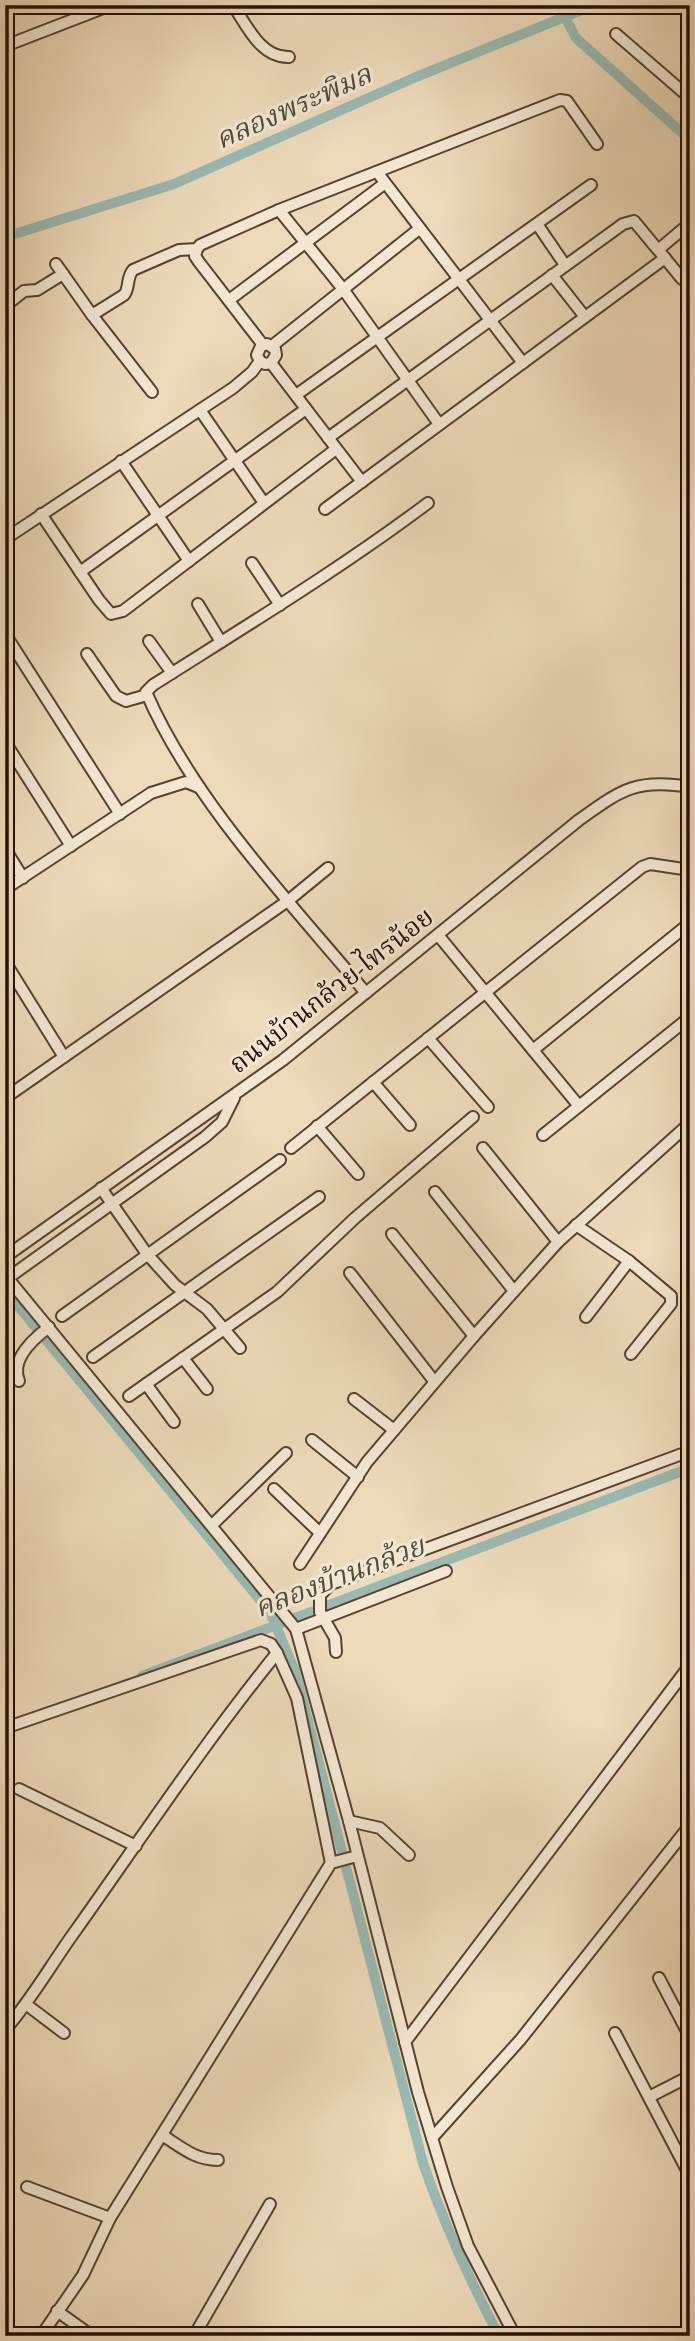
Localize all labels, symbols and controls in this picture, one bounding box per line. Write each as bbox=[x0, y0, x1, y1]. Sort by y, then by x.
water label: คลองพระพิมล bbox=[209, 55, 378, 157]
street label: ถนนบ้านกล้วย-ไทรน้อย bbox=[221, 899, 440, 1081]
water label: คลองบ้านกล้วย bbox=[249, 1526, 431, 1625]

